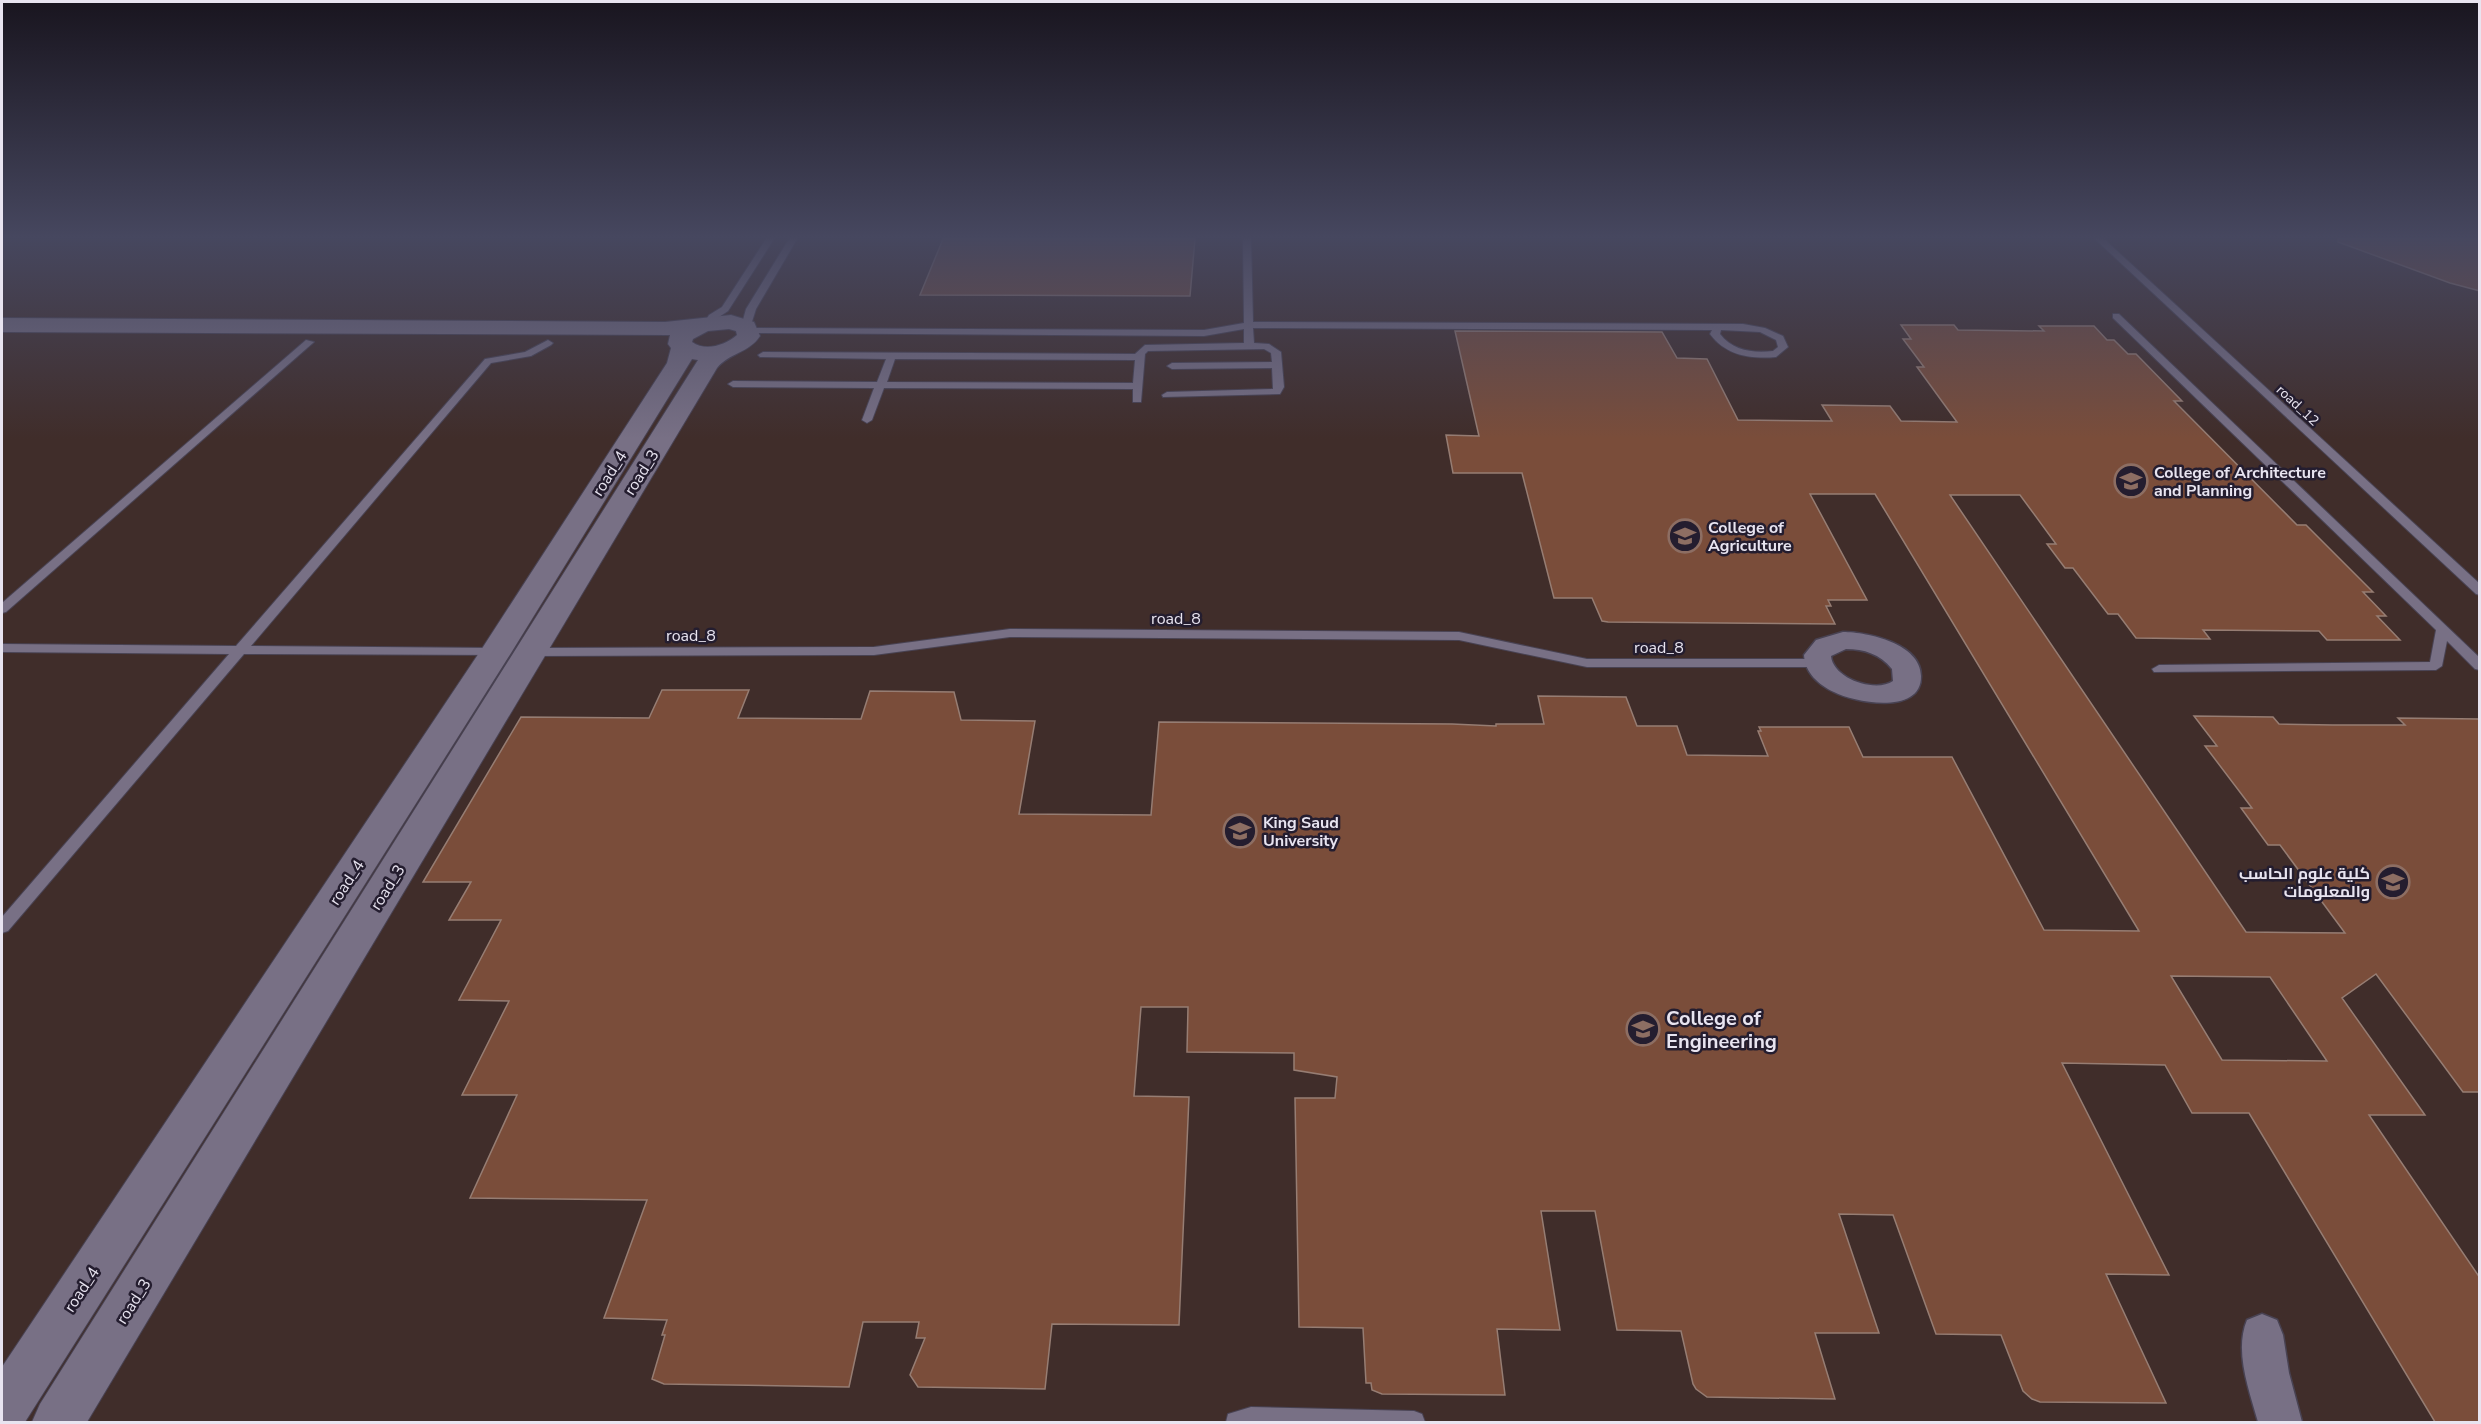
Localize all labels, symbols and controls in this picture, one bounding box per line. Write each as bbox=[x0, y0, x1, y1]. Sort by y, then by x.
street label: road_12 bbox=[2272, 381, 2323, 430]
street label: road_4 bbox=[587, 446, 633, 501]
street label: road_3 bbox=[619, 446, 664, 500]
place label: College of Architecture and Planning bbox=[2154, 462, 2326, 502]
school or university icon: College of Architecture and Planning bbox=[2113, 463, 2149, 499]
place label: College of Agriculture bbox=[1708, 517, 1792, 557]
school or university icon: College of Agriculture bbox=[1667, 518, 1703, 554]
street label: road_8 bbox=[1151, 608, 1201, 630]
street label: road_8 bbox=[666, 625, 716, 647]
street label: road_8 bbox=[1634, 637, 1684, 659]
place label: King Saud University bbox=[1263, 812, 1339, 852]
school or university icon: King Saud University bbox=[1222, 813, 1258, 849]
street label: road_4 bbox=[324, 855, 370, 909]
street label: road_3 bbox=[365, 861, 410, 915]
place label: كلية علوم الحاسب والمعلومات bbox=[2239, 863, 2370, 903]
school or university icon: كلية علوم الحاسب والمعلومات bbox=[2375, 864, 2411, 900]
place label: College of Engineering bbox=[1666, 1005, 1777, 1055]
school or university icon: College of Engineering bbox=[1625, 1011, 1661, 1047]
street label: road_4 bbox=[59, 1262, 105, 1316]
street label: road_3 bbox=[111, 1275, 156, 1329]

